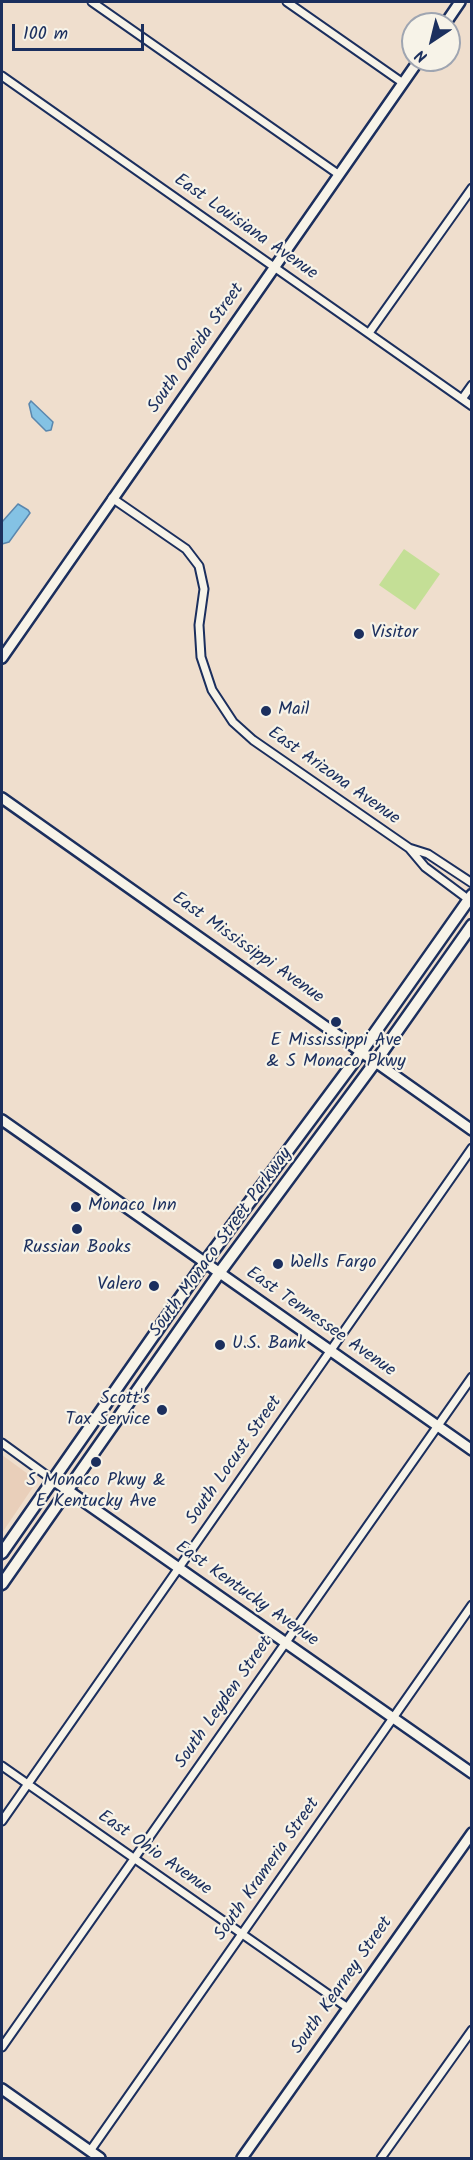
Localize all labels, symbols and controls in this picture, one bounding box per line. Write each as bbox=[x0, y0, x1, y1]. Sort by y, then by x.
scale bar bbox=[15, 12, 147, 50]
north arrow bbox=[401, 12, 461, 72]
text: 100 m bbox=[23, 20, 68, 49]
text: N bbox=[410, 42, 433, 69]
street label: East Louisiana Avenue bbox=[169, 170, 321, 286]
street label: South Oneida Street bbox=[144, 280, 250, 418]
place label: Visitor bbox=[371, 623, 418, 645]
marker: Visitor bbox=[352, 627, 366, 641]
place label: Mail bbox=[278, 700, 309, 722]
marker: Mail bbox=[259, 704, 273, 718]
street label: East Arizona Avenue bbox=[263, 723, 403, 831]
street label: East Mississippi Avenue bbox=[167, 888, 327, 1010]
marker: E Mississippi Ave & S Monaco Pkwy bbox=[329, 1015, 343, 1029]
place label: E Mississippi Ave & S Monaco Pkwy bbox=[266, 1031, 406, 1074]
street label: South Monaco Street Parkway bbox=[146, 1144, 298, 1342]
place label: Monaco Inn bbox=[88, 1196, 177, 1218]
marker: Monaco Inn bbox=[69, 1200, 83, 1214]
marker: Russian Books bbox=[70, 1222, 84, 1236]
place label: Russian Books bbox=[23, 1238, 131, 1260]
place label: Wells Fargo bbox=[290, 1253, 376, 1275]
marker: Wells Fargo bbox=[271, 1257, 285, 1271]
street label: East Tennessee Avenue bbox=[241, 1263, 399, 1383]
place label: Valero bbox=[97, 1275, 142, 1297]
marker: Valero bbox=[147, 1279, 161, 1293]
place label: U.S. Bank bbox=[232, 1334, 306, 1356]
marker: U.S. Bank bbox=[213, 1338, 227, 1352]
place label: Scott's Tax Service bbox=[65, 1389, 150, 1432]
street label: South Locust Street bbox=[182, 1392, 288, 1530]
marker: Scott's Tax Service bbox=[155, 1403, 169, 1417]
marker: S Monaco Pkwy & E Kentucky Ave bbox=[89, 1455, 103, 1469]
place label: S Monaco Pkwy & E Kentucky Ave bbox=[26, 1471, 166, 1514]
street label: East Kentucky Avenue bbox=[170, 1537, 322, 1653]
street label: South Leyden Street bbox=[171, 1633, 279, 1773]
street label: South Krameria Street bbox=[211, 1794, 325, 1946]
street label: East Ohio Avenue bbox=[93, 1807, 215, 1901]
street label: South Kearney Street bbox=[288, 1913, 398, 2059]

